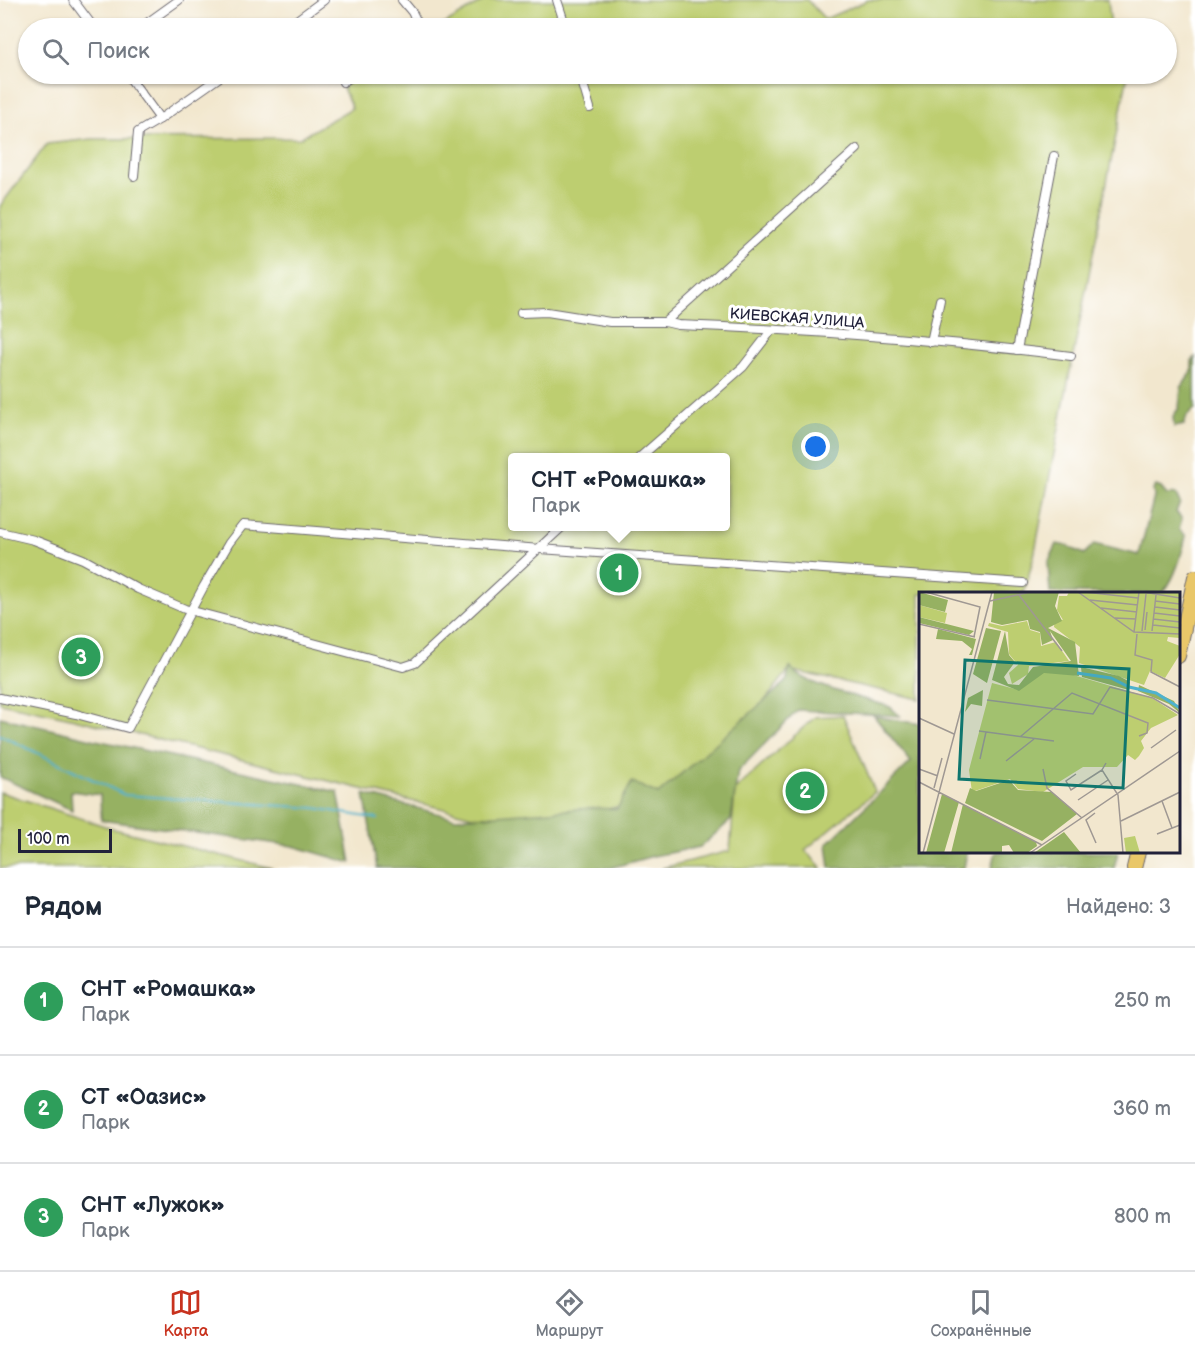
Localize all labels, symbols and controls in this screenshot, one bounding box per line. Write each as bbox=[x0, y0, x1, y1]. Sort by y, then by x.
search box bbox=[18, 18, 1177, 84]
icon: search bbox=[39, 35, 72, 68]
text: Поиск bbox=[87, 38, 150, 65]
street label: КИЕВСКАЯ УЛИЦА bbox=[729, 304, 866, 333]
your location bbox=[801, 432, 830, 461]
popup bbox=[508, 453, 730, 531]
text: СНТ «Ромашка» bbox=[531, 467, 707, 494]
text: Парк bbox=[531, 494, 580, 518]
pin: 1 bbox=[600, 550, 638, 596]
inset map bbox=[919, 592, 1180, 853]
pin: 3 bbox=[62, 634, 100, 680]
pin: 2 bbox=[786, 768, 824, 814]
scale bar bbox=[18, 826, 112, 854]
text: 100 m bbox=[27, 830, 70, 849]
text: Рядом bbox=[24, 892, 102, 923]
text: Найдено: 3 bbox=[1066, 895, 1171, 919]
text: СНТ «Ромашка» bbox=[81, 976, 256, 1003]
text: 1 bbox=[39, 989, 48, 1013]
text: 250 m bbox=[1114, 989, 1171, 1013]
text: Парк bbox=[81, 1003, 130, 1027]
text: СТ «Оазис» bbox=[81, 1084, 207, 1111]
text: 2 bbox=[38, 1097, 49, 1121]
text: 360 m bbox=[1113, 1097, 1171, 1121]
text: Парк bbox=[81, 1111, 130, 1135]
text: СНТ «Лужок» bbox=[81, 1192, 225, 1219]
text: 3 bbox=[38, 1205, 49, 1229]
text: 800 m bbox=[1114, 1205, 1171, 1229]
text: Парк bbox=[81, 1219, 130, 1243]
tab: Карта bbox=[163, 1286, 209, 1341]
tab: Маршрут bbox=[535, 1286, 603, 1341]
tab: Сохранённые bbox=[930, 1286, 1032, 1341]

